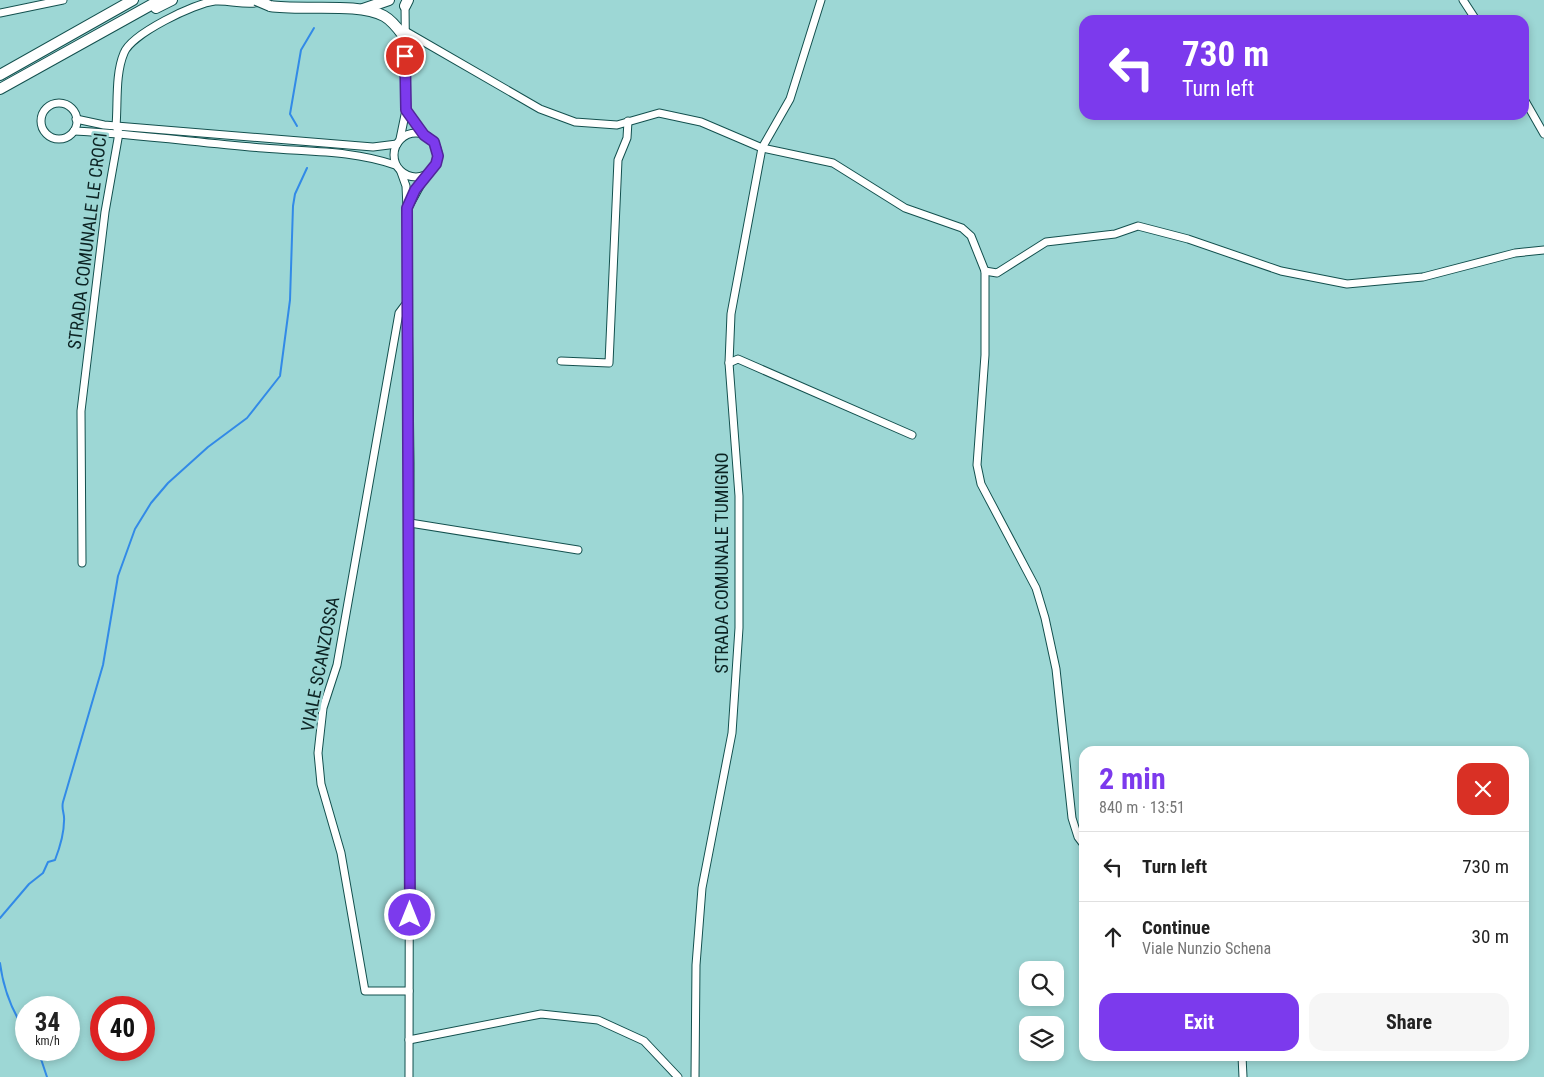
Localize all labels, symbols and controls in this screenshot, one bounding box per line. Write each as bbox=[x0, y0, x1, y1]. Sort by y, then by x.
text: 730 m bbox=[1182, 34, 1269, 75]
pin bbox=[384, 35, 426, 77]
icon: left bbox=[1099, 35, 1164, 100]
icon: arrive bbox=[391, 42, 419, 70]
text: Turn left bbox=[1182, 76, 1254, 101]
street label: STRADA COMUNALE LE CROCI bbox=[63, 131, 111, 351]
street label: STRADA COMUNALE TUMIGNO bbox=[711, 452, 732, 674]
street label: VIALE SCANZOSSA bbox=[297, 594, 343, 733]
text: 2 min bbox=[1099, 761, 1166, 796]
button: close bbox=[1457, 763, 1509, 815]
text: 840 m · 13:51 bbox=[1099, 798, 1185, 817]
icon: left bbox=[1099, 853, 1127, 881]
text: Turn left bbox=[1142, 855, 1207, 878]
text: 730 m bbox=[1462, 855, 1509, 878]
position arrow bbox=[383, 888, 435, 940]
text: Continue bbox=[1142, 916, 1210, 939]
icon: ahead bbox=[1099, 923, 1127, 951]
text: 30 m bbox=[1472, 925, 1509, 948]
text: Viale Nunzio Schena bbox=[1142, 939, 1271, 958]
map controls bbox=[1019, 961, 1064, 1061]
button: search bbox=[1019, 961, 1064, 1006]
button: Exit bbox=[1099, 993, 1299, 1051]
button: Share bbox=[1309, 993, 1509, 1051]
speed limit sign: 40 bbox=[90, 996, 155, 1061]
text: 34 bbox=[35, 1008, 60, 1037]
button: layers bbox=[1019, 1016, 1064, 1061]
text: km/h bbox=[35, 1034, 60, 1048]

